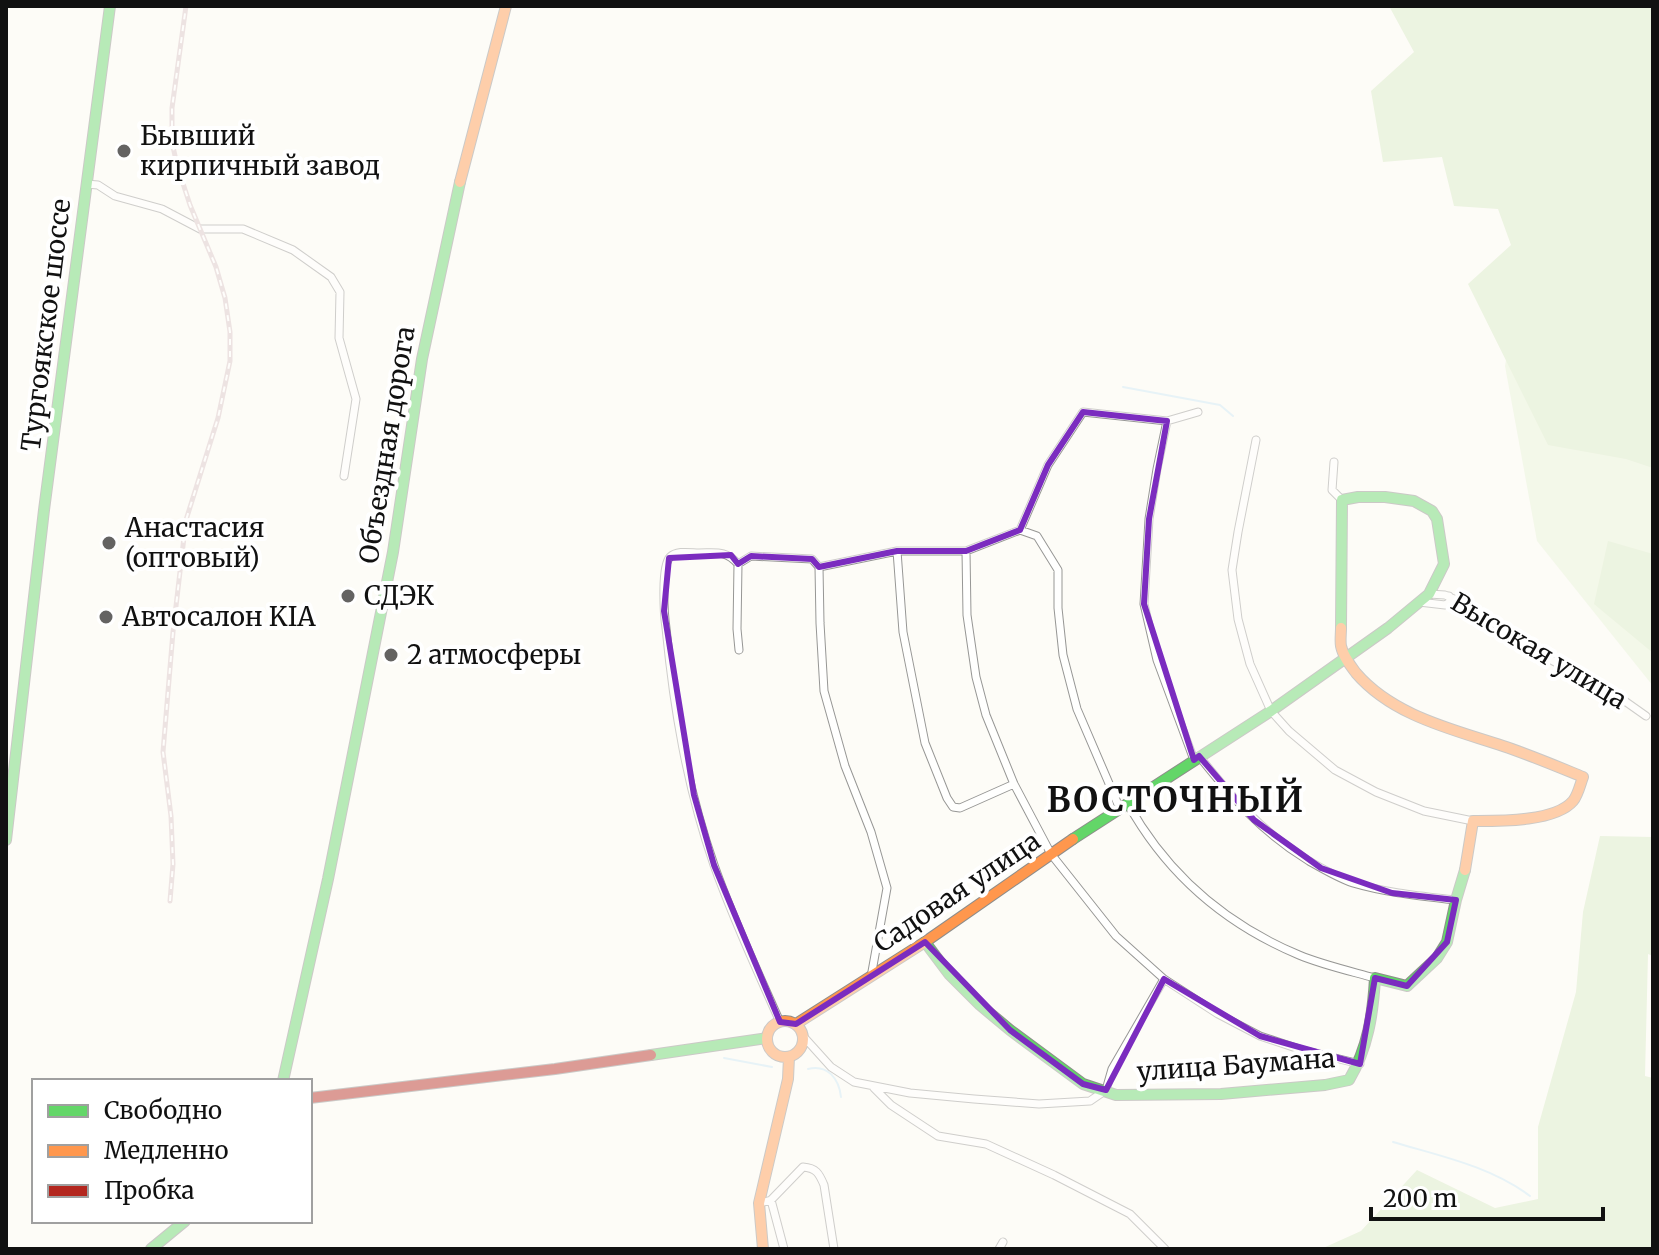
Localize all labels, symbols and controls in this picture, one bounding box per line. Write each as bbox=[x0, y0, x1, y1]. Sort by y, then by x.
place label: Бывший кирпичный завод bbox=[140, 119, 380, 182]
marker: Бывший кирпичный завод bbox=[115, 142, 133, 160]
street label: Тургоякское шоссе bbox=[14, 197, 77, 453]
street label: Объездная дорога bbox=[351, 324, 422, 566]
place label: Анастасия (оптовый) bbox=[124, 511, 264, 574]
marker: Анастасия (оптовый) bbox=[100, 534, 118, 552]
place label: СДЭК bbox=[364, 579, 435, 612]
street label: Высокая улица bbox=[1445, 585, 1633, 716]
marker: СДЭК bbox=[339, 587, 357, 605]
place label: Автосалон KIA bbox=[121, 600, 316, 633]
marker: Автосалон KIA bbox=[97, 608, 115, 626]
place label: 2 атмосферы bbox=[407, 638, 581, 671]
marker: 2 атмосферы bbox=[382, 646, 400, 664]
district label: ВОСТОЧНЫЙ bbox=[1047, 777, 1305, 821]
street label: Садовая улица bbox=[867, 824, 1046, 959]
street label: улица Баумана bbox=[1136, 1041, 1336, 1088]
legend bbox=[32, 1079, 312, 1223]
text: Свободно bbox=[104, 1095, 222, 1126]
text: Медленно bbox=[104, 1135, 228, 1166]
scale bar bbox=[1371, 1171, 1603, 1221]
text: Пробка bbox=[104, 1175, 195, 1206]
text: 200 m bbox=[1383, 1183, 1458, 1214]

